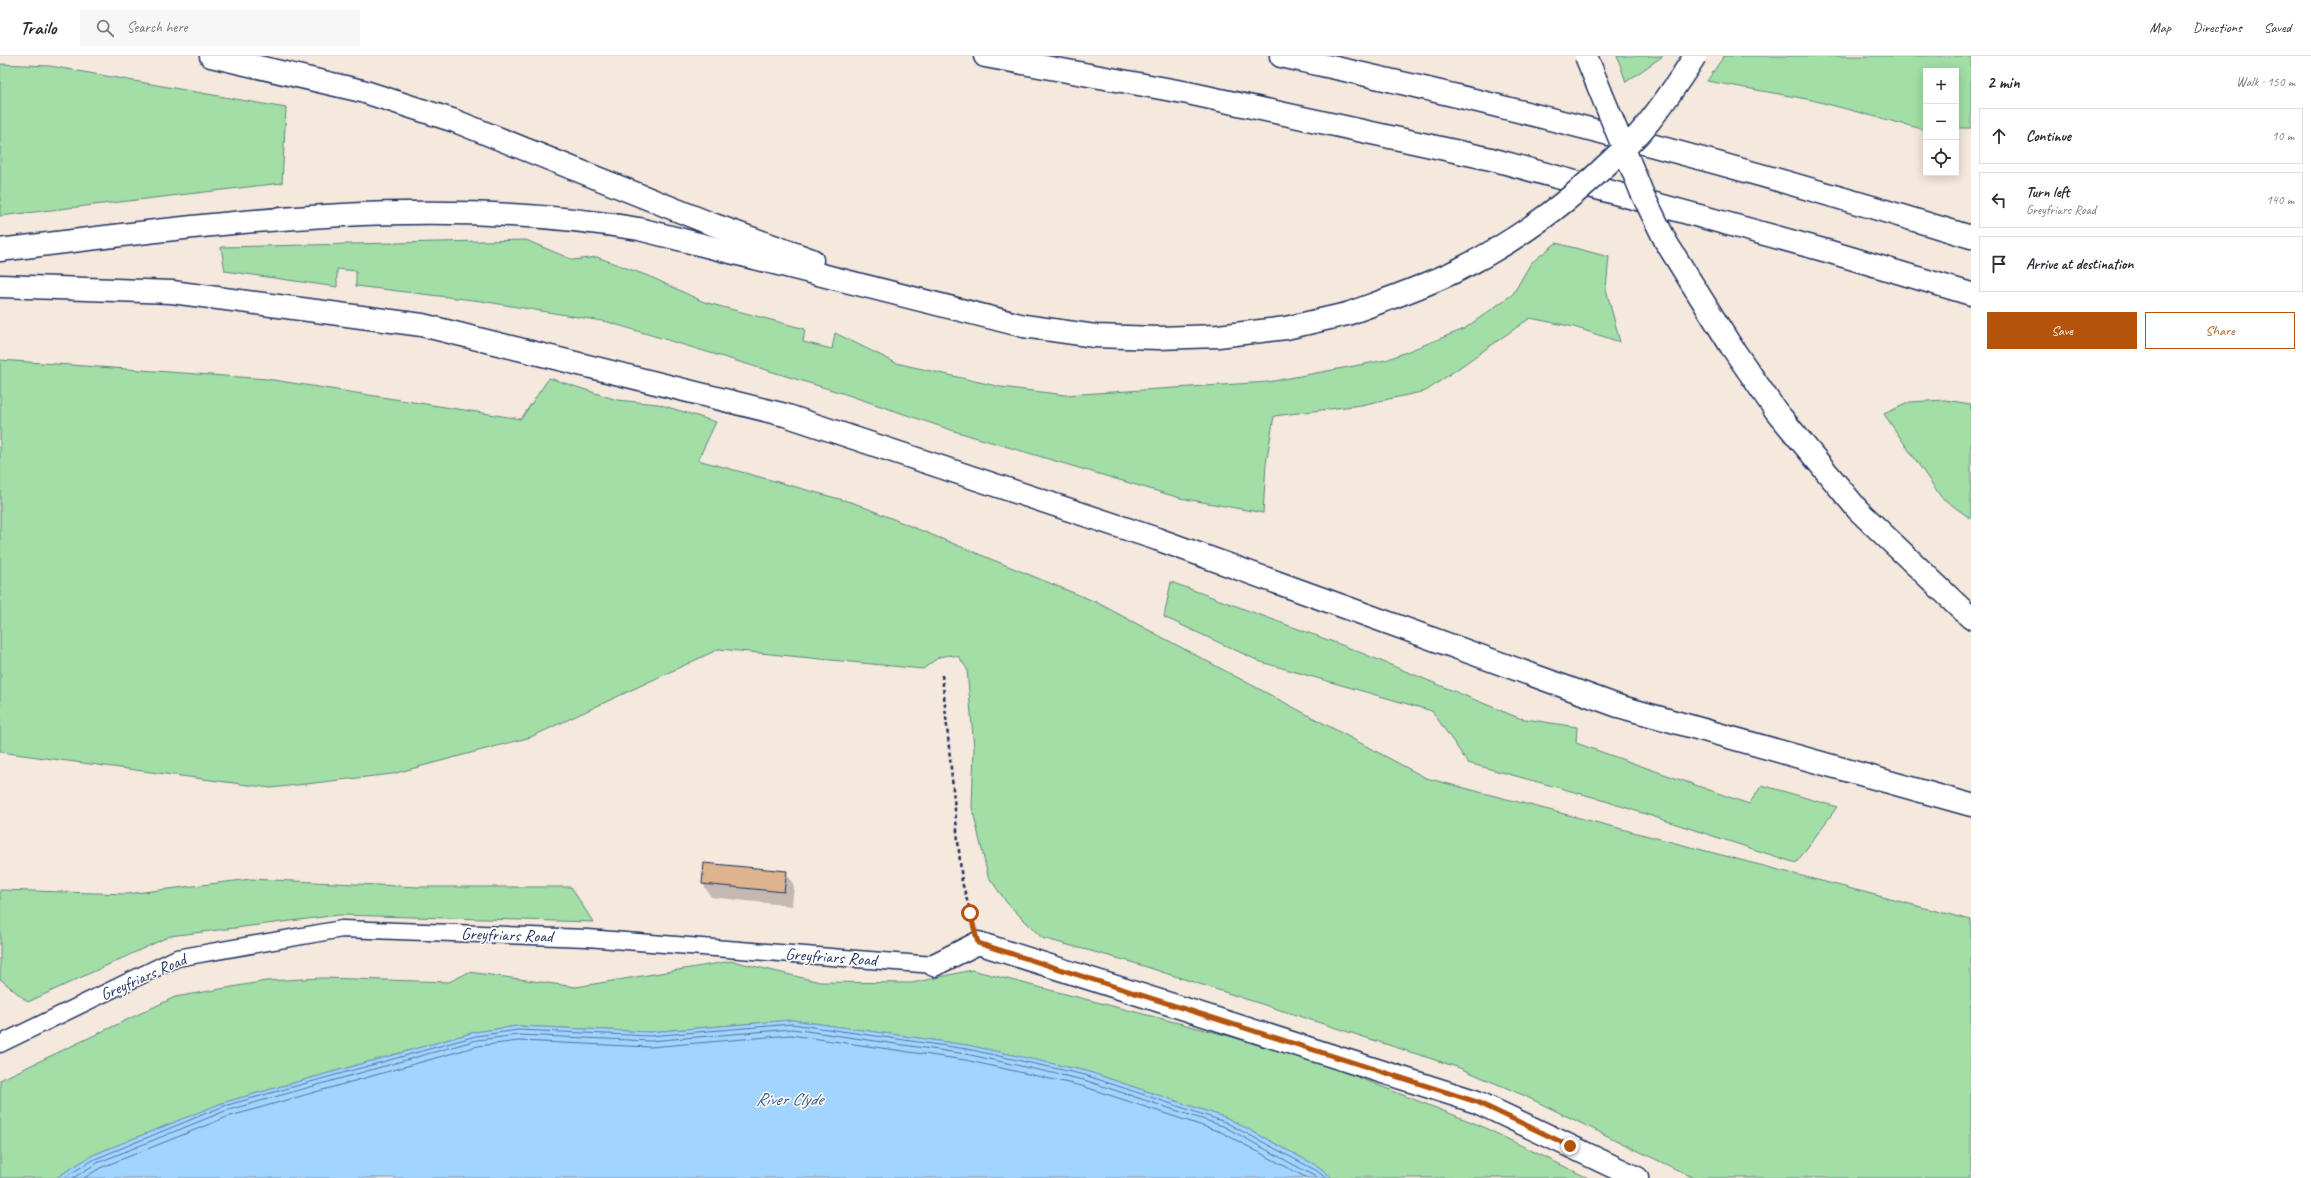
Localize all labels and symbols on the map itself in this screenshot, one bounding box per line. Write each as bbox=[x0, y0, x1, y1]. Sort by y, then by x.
route start bbox=[961, 904, 979, 922]
street label: Greyfriars Road bbox=[461, 923, 555, 947]
street label: Greyfriars Road bbox=[785, 943, 880, 971]
street label: Greyfriars Road bbox=[97, 948, 191, 1005]
water label: River Clyde bbox=[756, 1088, 825, 1110]
route end bbox=[1561, 1137, 1579, 1155]

